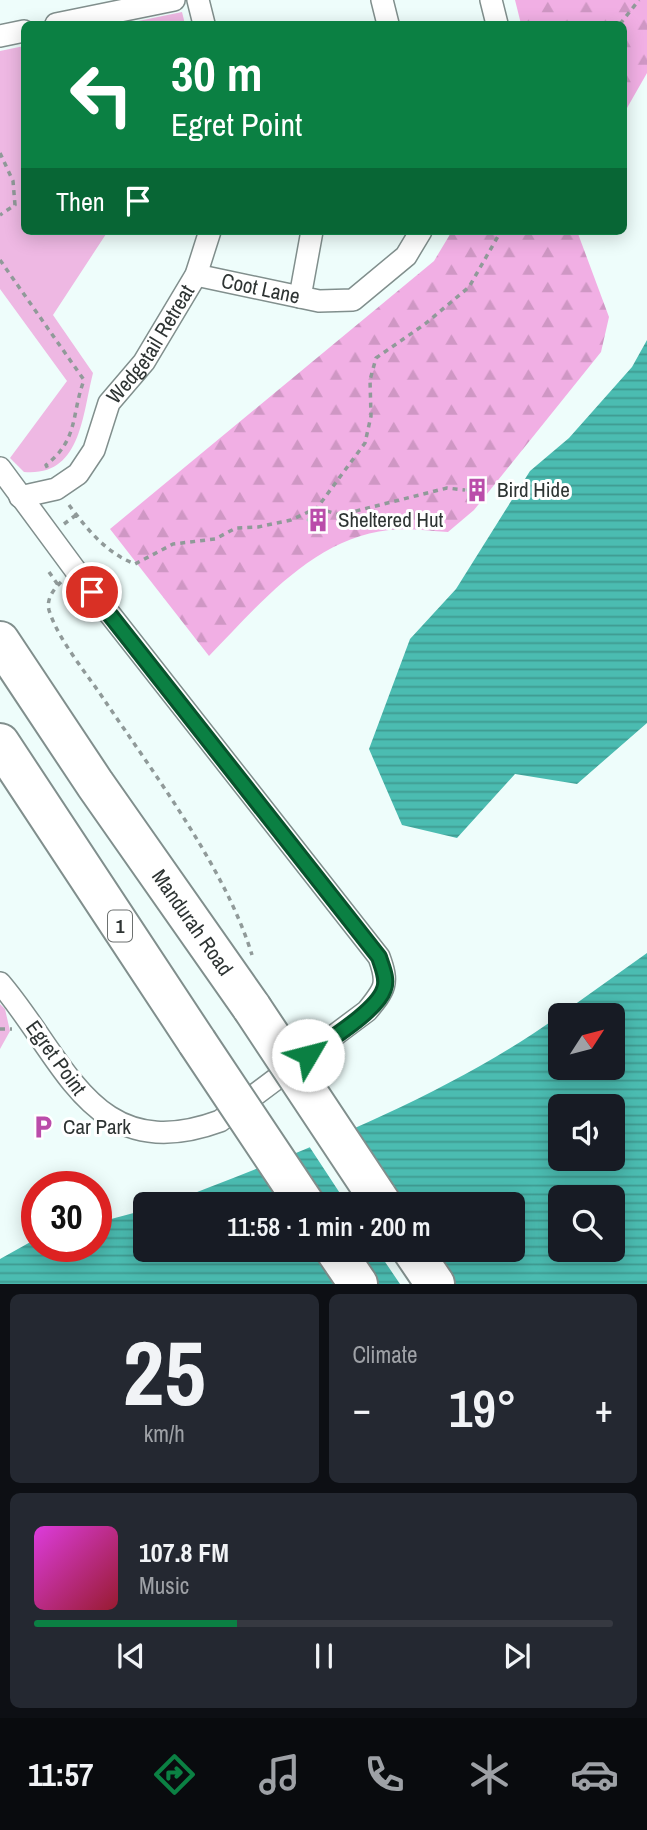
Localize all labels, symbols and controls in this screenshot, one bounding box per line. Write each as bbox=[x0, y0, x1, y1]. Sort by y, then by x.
text: 30 m bbox=[171, 40, 263, 106]
icon: left bbox=[56, 49, 147, 140]
text: Egret Point bbox=[171, 103, 302, 146]
icon: arrive bbox=[119, 182, 157, 220]
text: Then bbox=[56, 184, 105, 219]
street label: Coot Lane bbox=[219, 266, 303, 311]
street label: Wedgetail Retreat bbox=[100, 279, 201, 410]
place label: Bird Hide bbox=[497, 475, 570, 504]
building icon: Bird Hide bbox=[463, 476, 491, 504]
place label: Sheltered Hut bbox=[338, 505, 444, 534]
building icon: Sheltered Hut bbox=[304, 506, 332, 534]
pin bbox=[62, 562, 122, 622]
icon: arrive bbox=[73, 573, 111, 611]
street label: Mandurah Road bbox=[145, 863, 240, 981]
road number: 1 bbox=[108, 910, 132, 942]
north arrow bbox=[548, 1003, 625, 1080]
map controls bbox=[548, 1003, 625, 1262]
street label: Egret Point bbox=[19, 1014, 94, 1101]
position arrow bbox=[271, 1018, 345, 1092]
button: sound bbox=[548, 1094, 625, 1171]
place label: Car Park bbox=[63, 1112, 131, 1141]
parking icon: Car Park bbox=[29, 1113, 57, 1141]
speed limit sign: 30 bbox=[21, 1171, 112, 1262]
button: search bbox=[548, 1185, 625, 1262]
text: 11:58 · 1 min · 200 m bbox=[227, 1209, 431, 1244]
text: 25 bbox=[123, 1311, 206, 1433]
text: Climate bbox=[353, 1339, 417, 1370]
text: 19° bbox=[449, 1373, 517, 1443]
text: − bbox=[353, 1383, 371, 1434]
text: + bbox=[595, 1383, 613, 1434]
text: km/h bbox=[144, 1418, 185, 1449]
text: 107.8 FM bbox=[139, 1535, 229, 1570]
text: Music bbox=[139, 1570, 189, 1601]
icon: previous bbox=[112, 1637, 150, 1675]
icon: pause bbox=[305, 1637, 343, 1675]
icon: next bbox=[498, 1637, 536, 1675]
icon: directions bbox=[150, 1750, 199, 1799]
icon: music bbox=[255, 1750, 304, 1799]
icon: phone bbox=[360, 1750, 409, 1799]
icon: climate bbox=[465, 1750, 514, 1799]
icon: car bbox=[570, 1750, 619, 1799]
text: 11:57 bbox=[28, 1753, 94, 1796]

